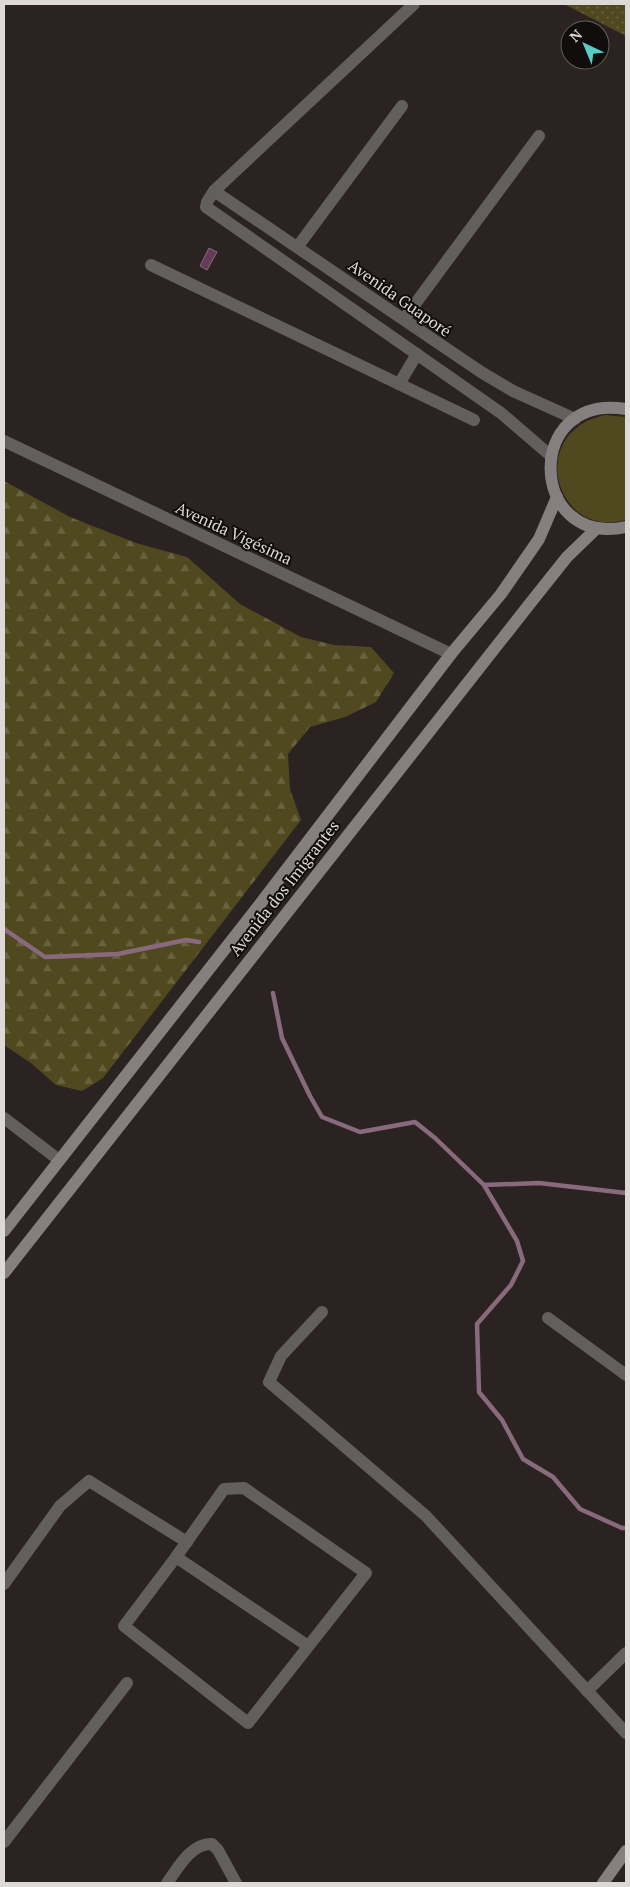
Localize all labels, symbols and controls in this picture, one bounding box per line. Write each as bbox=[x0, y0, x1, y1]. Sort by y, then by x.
north arrow bbox=[560, 20, 610, 70]
text: N bbox=[565, 25, 586, 46]
street label: Avenida Guaporé bbox=[344, 254, 456, 342]
street label: Avenida Vigésima bbox=[172, 496, 296, 570]
street label: Avenida dos Imigrantes bbox=[224, 816, 344, 960]

